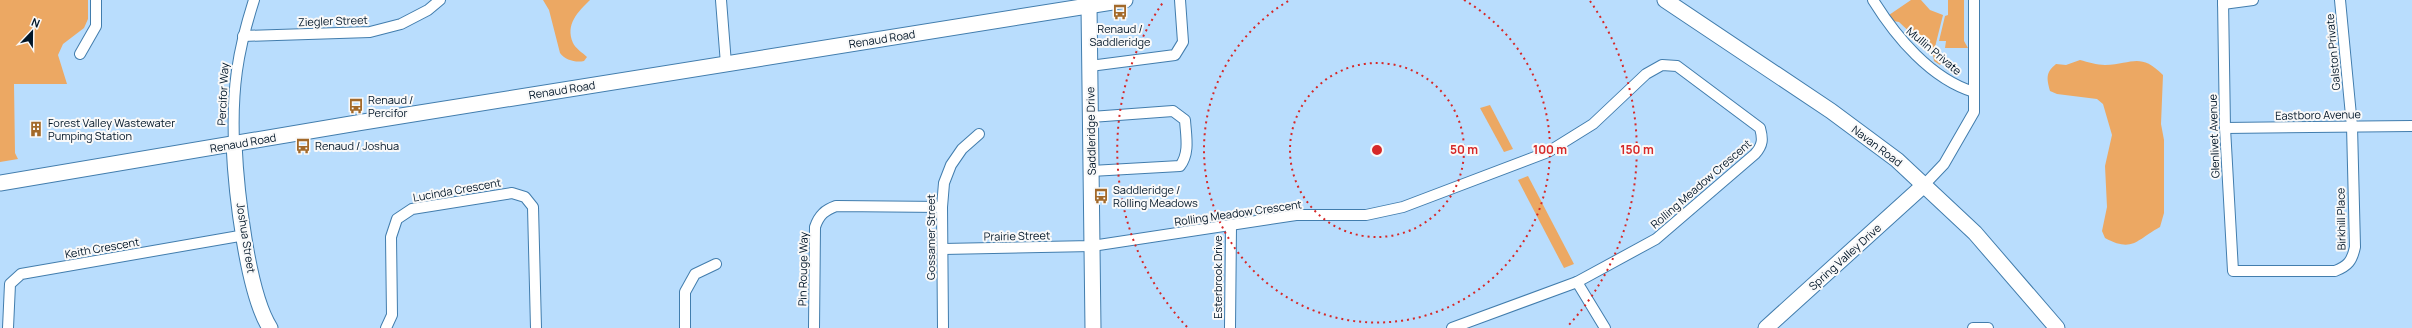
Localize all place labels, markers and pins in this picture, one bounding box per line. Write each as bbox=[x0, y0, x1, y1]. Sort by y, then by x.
bus stop icon: Renaud / Saddleridge bbox=[1111, 3, 1129, 21]
place label: Renaud / Saddleridge bbox=[1090, 21, 1151, 49]
place label: Renaud / Percifor bbox=[368, 92, 413, 120]
bus stop icon: Renaud / Percifor bbox=[347, 97, 365, 115]
place label: Forest Valley Wastewater Pumping Station bbox=[48, 115, 175, 143]
building icon: Forest Valley Wastewater Pumping Station bbox=[27, 120, 45, 138]
bus stop icon: Renaud / Joshua bbox=[294, 137, 312, 155]
place label: Renaud / Joshua bbox=[315, 138, 399, 153]
centre of rings bbox=[1370, 143, 1384, 157]
place label: Saddleridge / Rolling Meadows bbox=[1113, 182, 1198, 210]
bus stop icon: Saddleridge / Rolling Meadows bbox=[1092, 187, 1110, 205]

